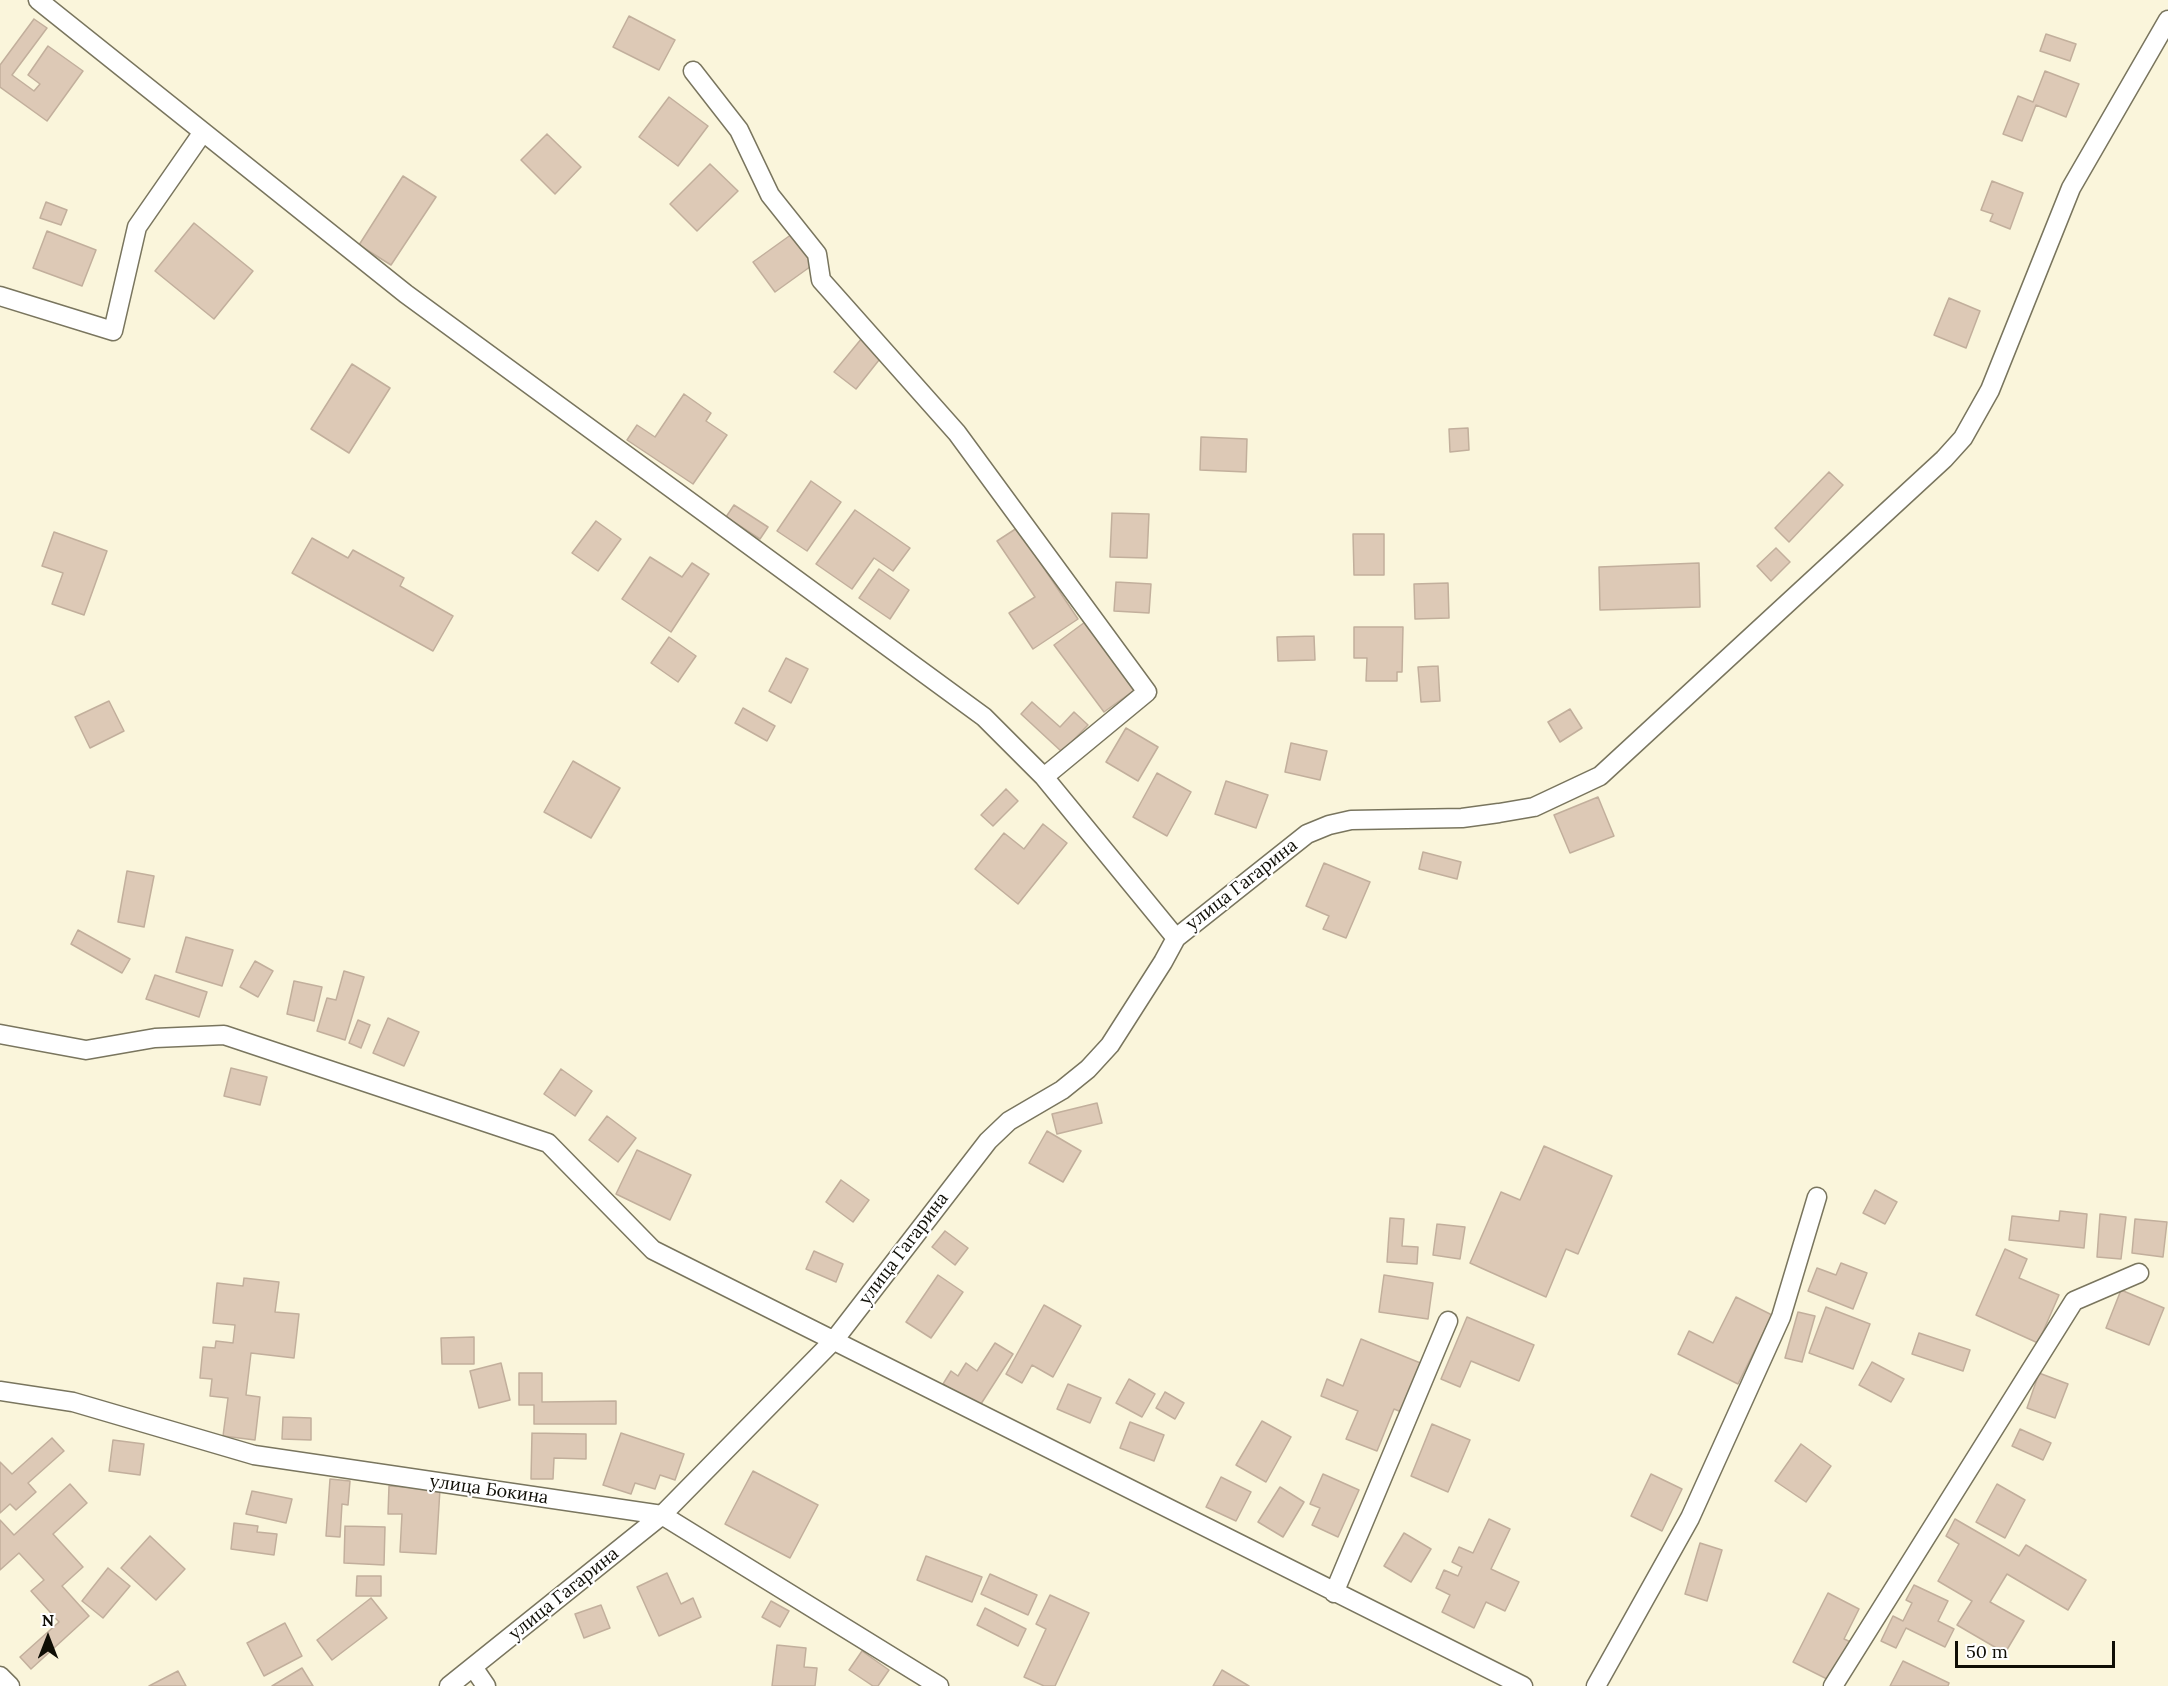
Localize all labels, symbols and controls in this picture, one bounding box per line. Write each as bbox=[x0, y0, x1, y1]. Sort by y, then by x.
street label: улица Гагарина bbox=[1182, 835, 1302, 935]
street label: улица Гагарина bbox=[855, 1188, 953, 1310]
street label: улица Бокина bbox=[428, 1471, 550, 1509]
street label: улица Гагарина bbox=[505, 1543, 623, 1645]
north arrow bbox=[18, 1608, 78, 1668]
text: N bbox=[42, 1610, 54, 1630]
scale bar bbox=[1958, 1629, 2118, 1667]
text: 50 m bbox=[1966, 1640, 2008, 1663]

